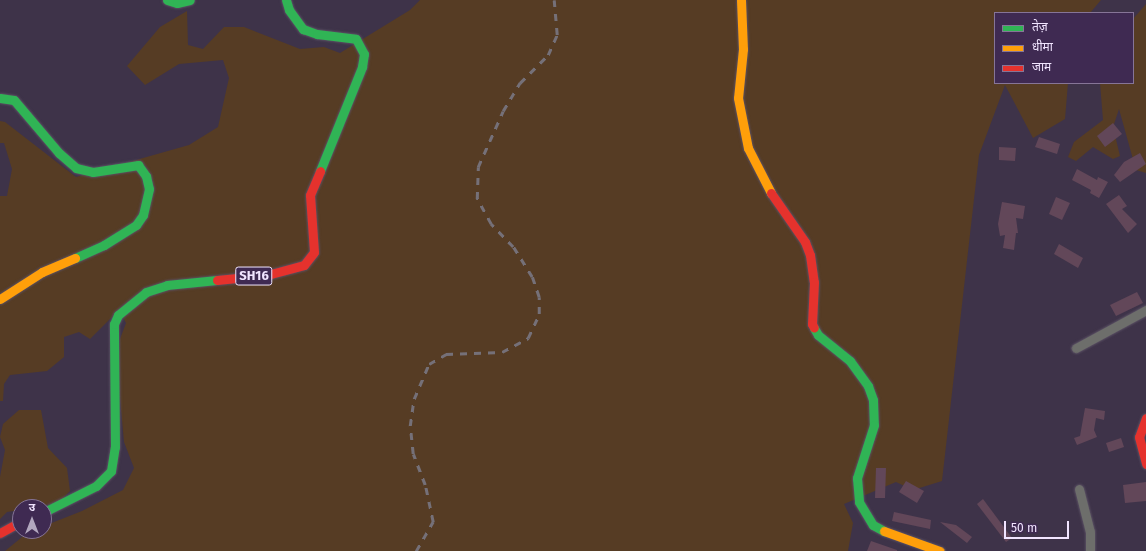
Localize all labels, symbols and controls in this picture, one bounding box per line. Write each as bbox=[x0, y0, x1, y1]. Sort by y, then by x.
legend bbox=[994, 12, 1134, 84]
text: तेज़ bbox=[1032, 20, 1048, 34]
text: धीमा bbox=[1032, 40, 1053, 54]
text: जाम bbox=[1032, 60, 1051, 74]
road number: SH16 bbox=[235, 265, 273, 287]
north arrow bbox=[12, 499, 52, 539]
text: उ bbox=[29, 501, 35, 514]
scale bar bbox=[1006, 513, 1071, 539]
text: 50 m bbox=[1011, 521, 1037, 535]

